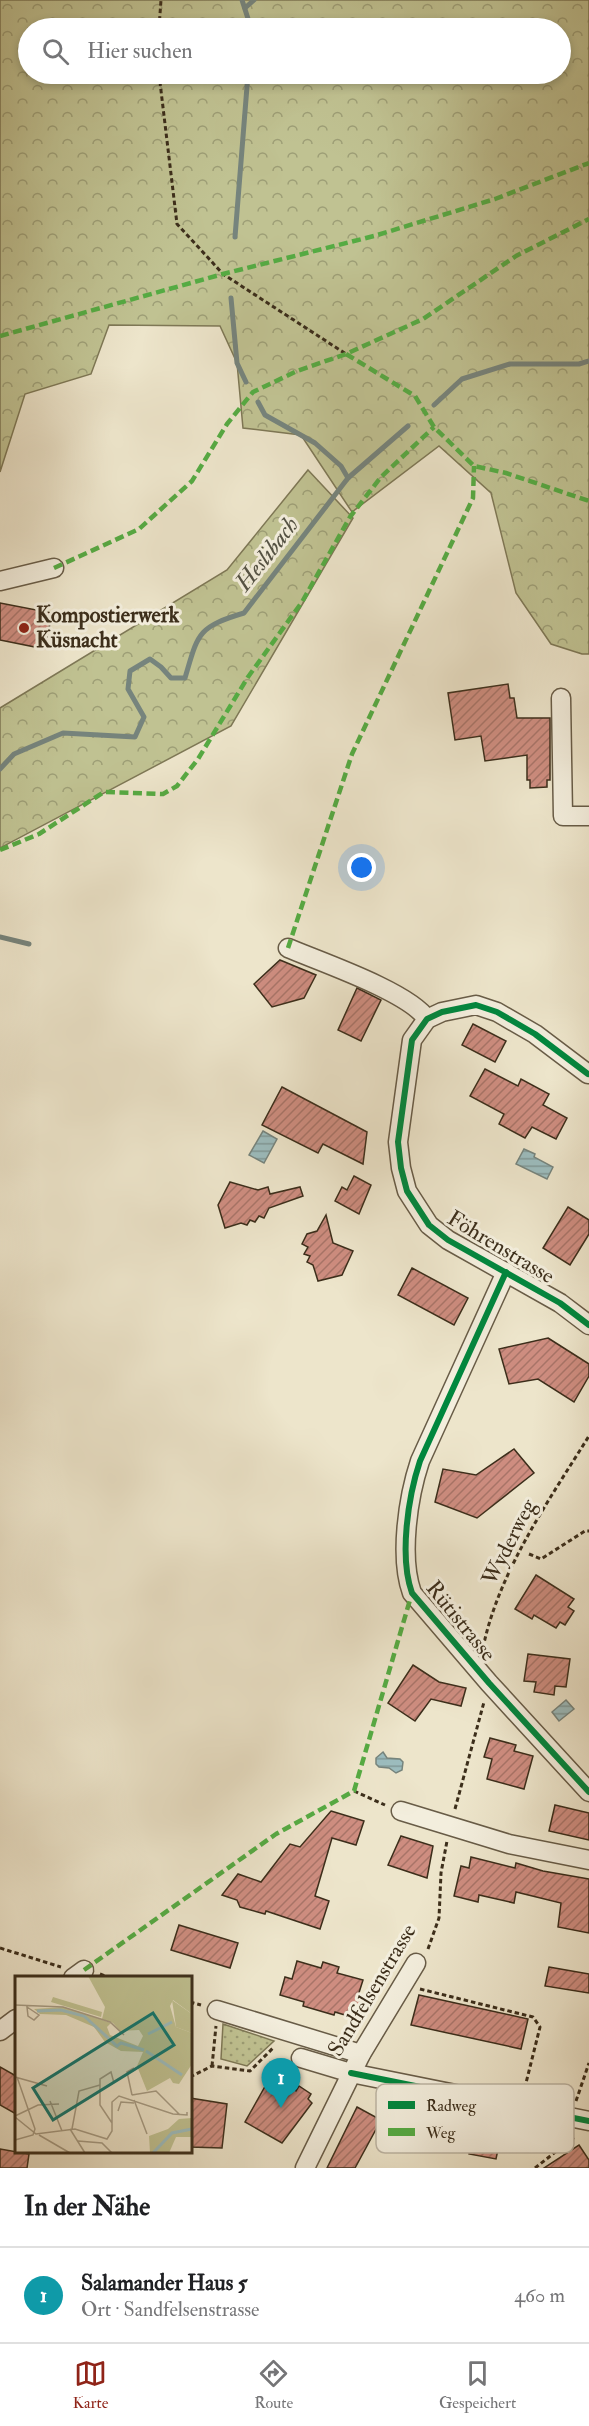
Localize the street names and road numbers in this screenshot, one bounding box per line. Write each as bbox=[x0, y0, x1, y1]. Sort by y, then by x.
street label: Föhrenstrasse bbox=[442, 1204, 560, 1290]
street label: Wyderweg bbox=[475, 1493, 543, 1590]
street label: Rütistrasse bbox=[420, 1575, 502, 1667]
street label: Sandfelsenstrasse bbox=[321, 1919, 423, 2061]

